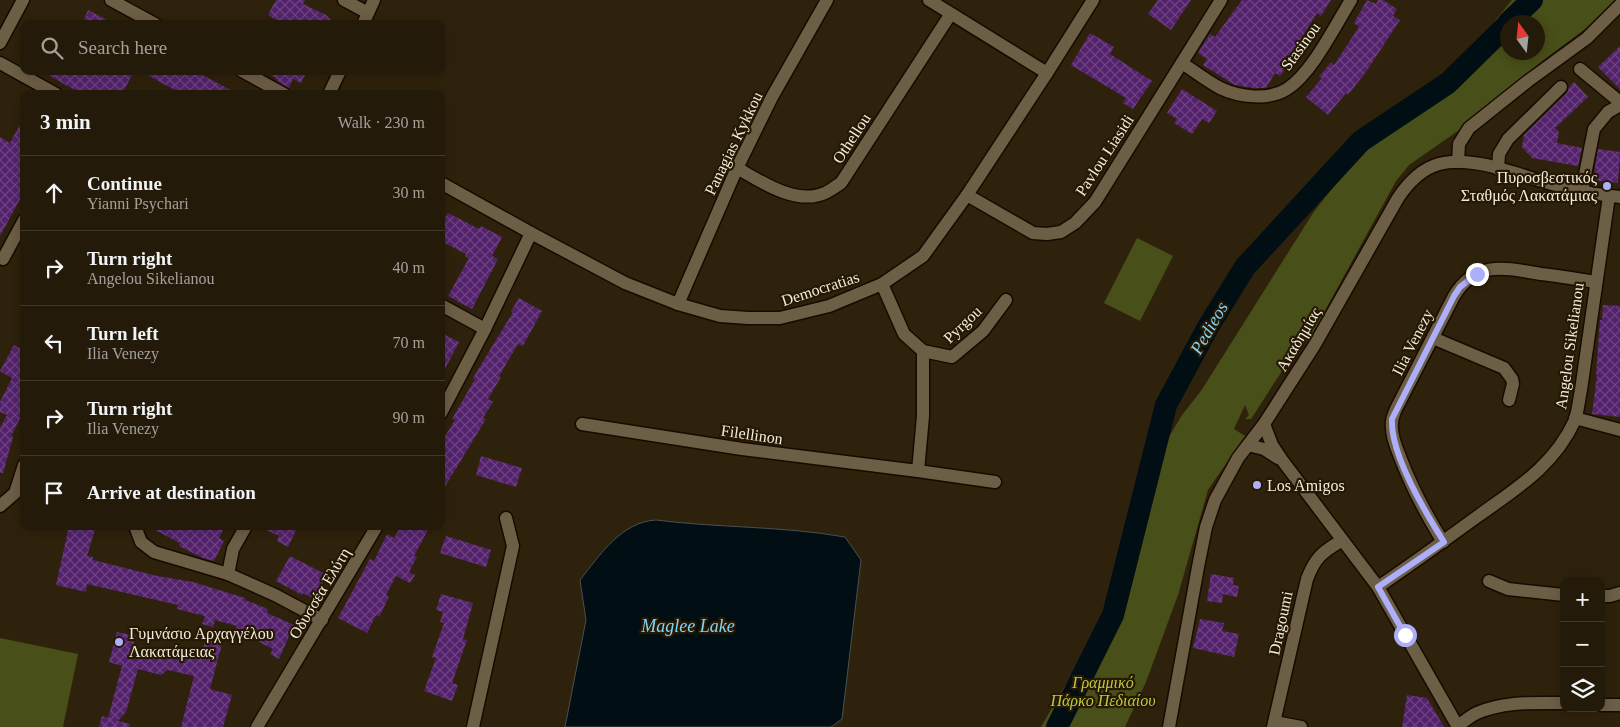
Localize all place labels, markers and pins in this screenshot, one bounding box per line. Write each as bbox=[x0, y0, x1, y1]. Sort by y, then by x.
place label: Πυροσβεστικός Σταθμός Λακατάμιας bbox=[1461, 169, 1598, 205]
marker: Πυροσβεστικός Σταθμός Λακατάμιας bbox=[1601, 180, 1613, 192]
place label: Los Amigos bbox=[1267, 477, 1345, 495]
marker: Los Amigos bbox=[1251, 479, 1263, 491]
place label: Γυμνάσιο Αρχαγγέλου Λακατάμειας bbox=[129, 625, 274, 661]
marker: Γυμνάσιο Αρχαγγέλου Λακατάμειας bbox=[113, 636, 125, 648]

